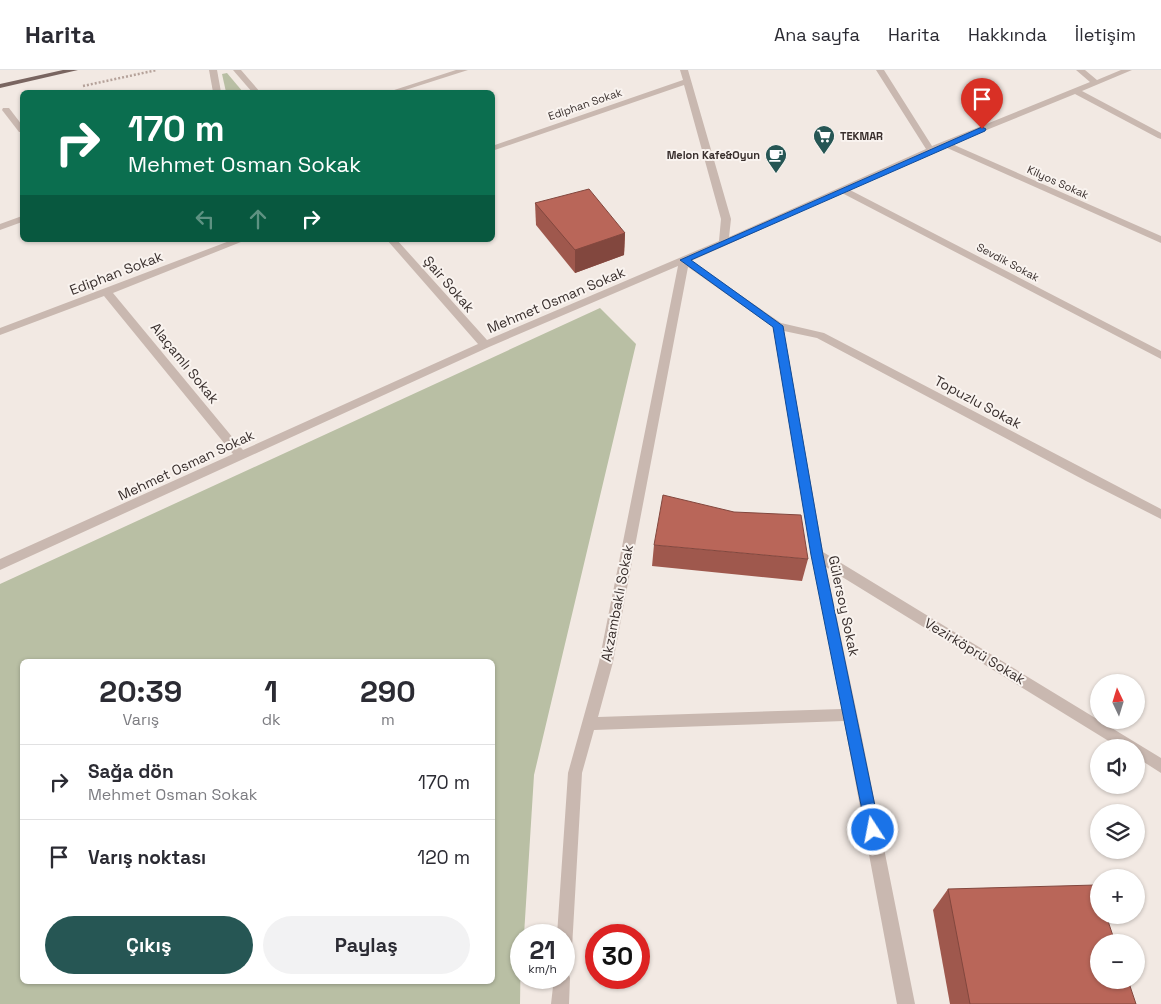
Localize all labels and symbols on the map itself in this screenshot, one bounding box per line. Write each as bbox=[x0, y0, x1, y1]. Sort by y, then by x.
pin bbox=[961, 78, 1003, 129]
street label: Ediphan Sokak bbox=[546, 85, 624, 123]
supermarket icon: TEKMAR bbox=[812, 124, 836, 155]
place label: TEKMAR bbox=[840, 129, 883, 143]
cafe icon: Melon Kafe&Oyun bbox=[764, 143, 788, 174]
place label: Melon Kafe&Oyun bbox=[667, 148, 760, 162]
street label: Kilyos Sokak bbox=[1025, 162, 1091, 202]
street label: Sevdik Sokak bbox=[974, 240, 1042, 284]
street label: Ediphan Sokak bbox=[67, 247, 166, 299]
street label: Şair Sokak bbox=[420, 252, 479, 316]
street label: Mehmet Osman Sokak bbox=[484, 263, 628, 337]
street label: Alaçamlı Sokak bbox=[147, 319, 224, 408]
street label: Topuzlu Sokak bbox=[931, 371, 1025, 433]
street label: Mehmet Osman Sokak bbox=[115, 425, 257, 504]
street label: Akzambaklı Sokak bbox=[597, 542, 637, 663]
street label: Gülersoy Sokak bbox=[824, 554, 864, 659]
street label: Vezirköprü Sokak bbox=[921, 614, 1029, 688]
north arrow bbox=[1090, 674, 1145, 729]
position arrow bbox=[846, 803, 898, 855]
speed limit sign: 30 bbox=[585, 924, 650, 989]

